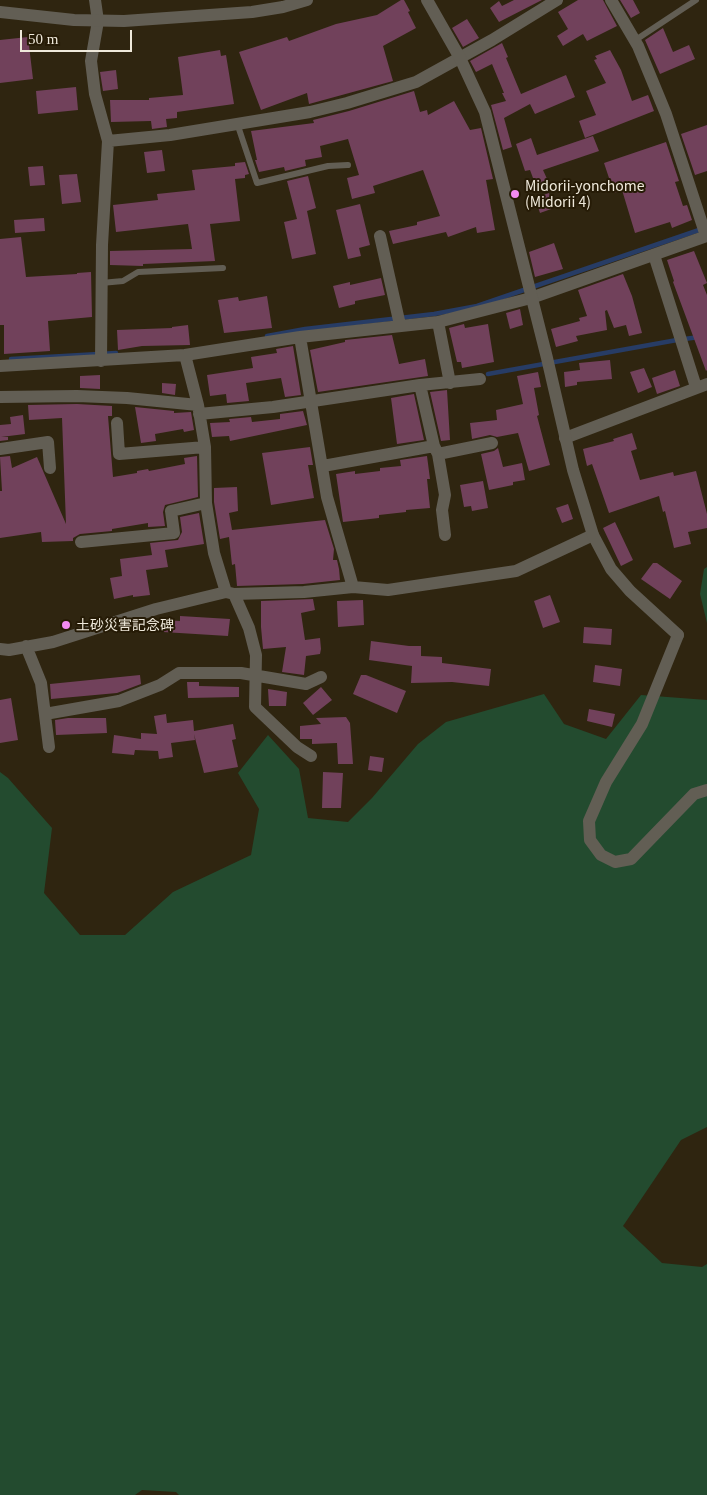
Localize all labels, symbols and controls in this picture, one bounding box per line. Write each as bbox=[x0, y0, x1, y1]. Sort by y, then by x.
scale bar bbox=[22, 20, 135, 52]
text: 50 m bbox=[28, 31, 58, 47]
place label: Midorii-yonchome (Midorii 4) bbox=[525, 178, 644, 210]
marker: Midorii-yonchome (Midorii 4) bbox=[509, 188, 521, 200]
place label: 土砂災害記念碑 bbox=[76, 617, 174, 633]
marker: 土砂災害記念碑 bbox=[60, 619, 72, 631]

